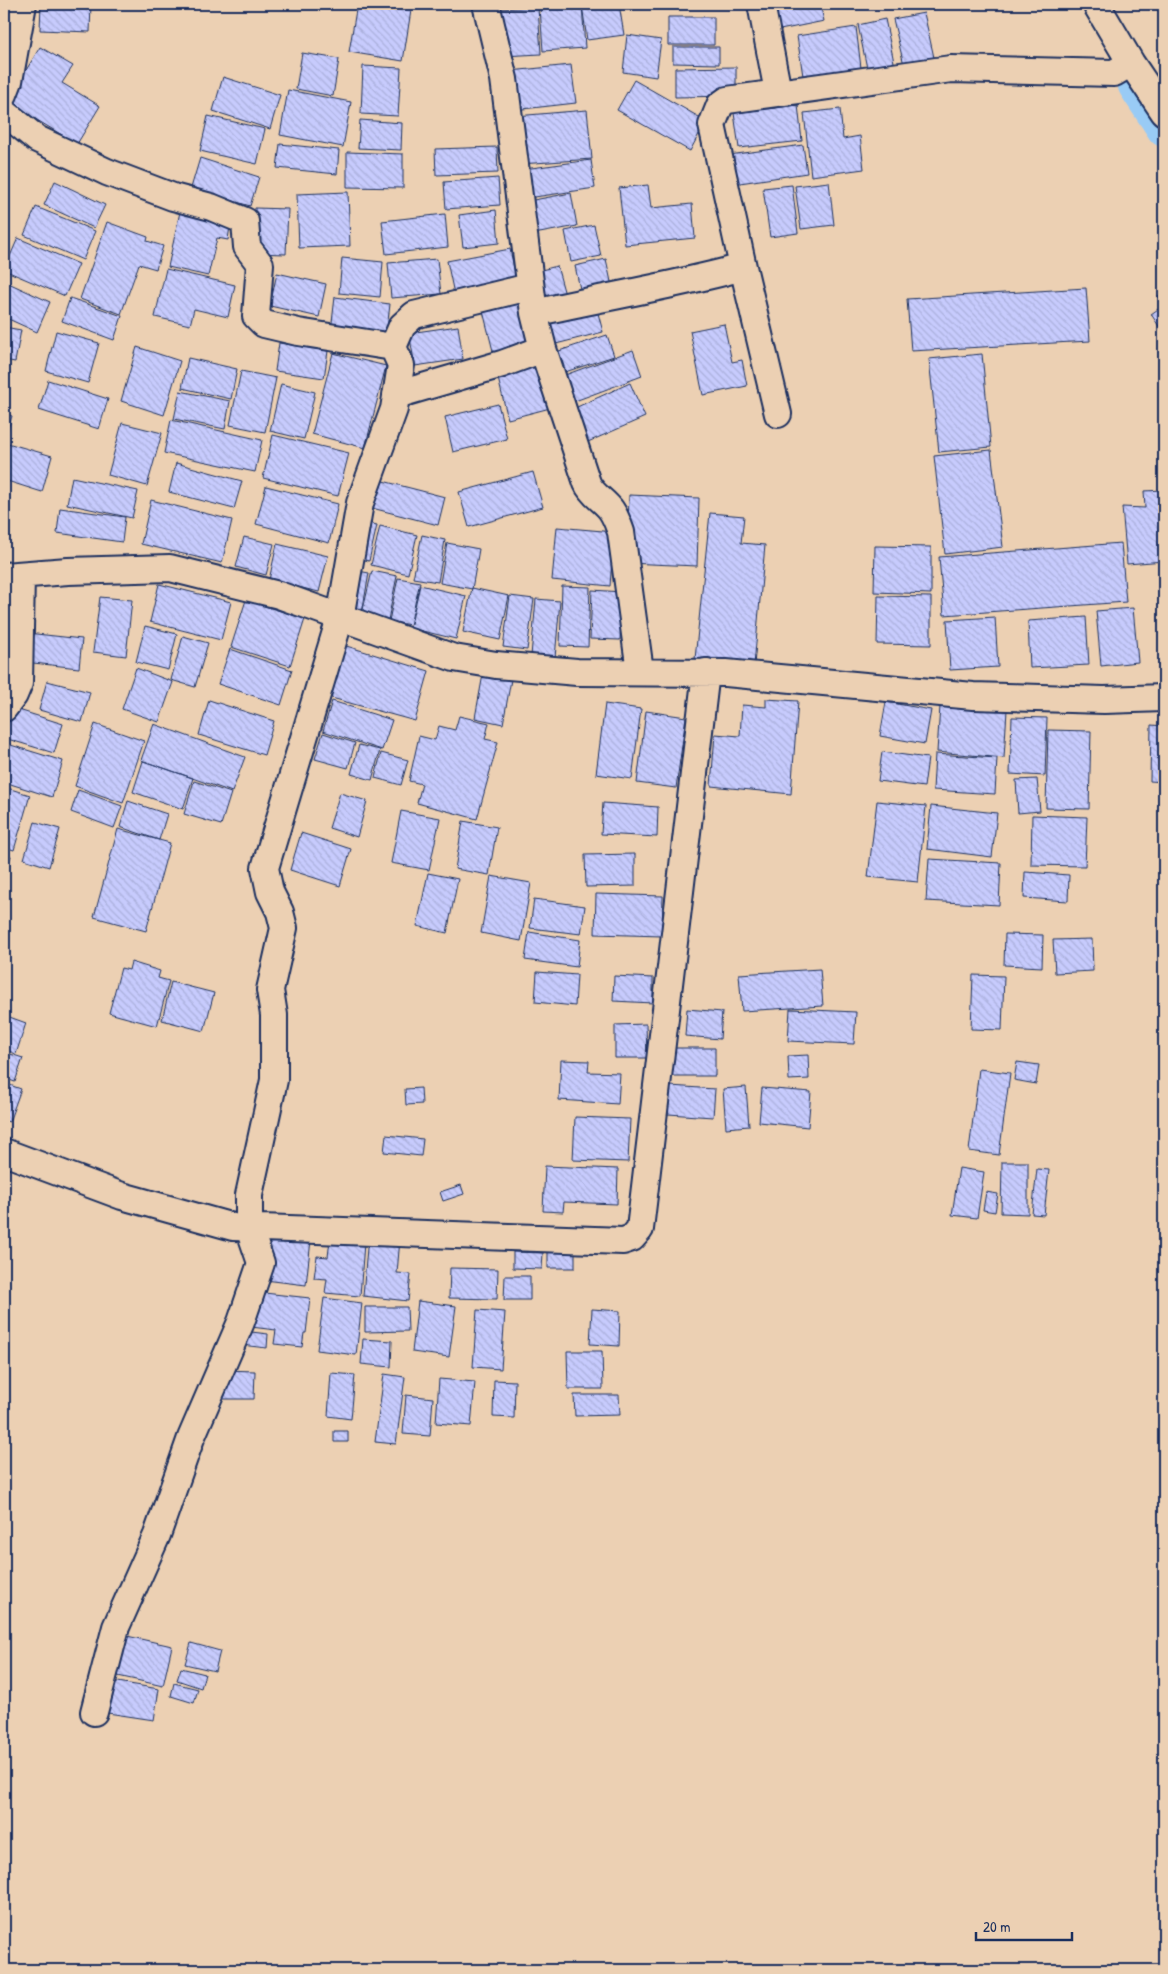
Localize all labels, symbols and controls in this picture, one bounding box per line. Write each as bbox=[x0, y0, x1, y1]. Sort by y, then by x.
scale bar bbox=[976, 1909, 1072, 1941]
text: 20 m bbox=[983, 1916, 1010, 1937]

